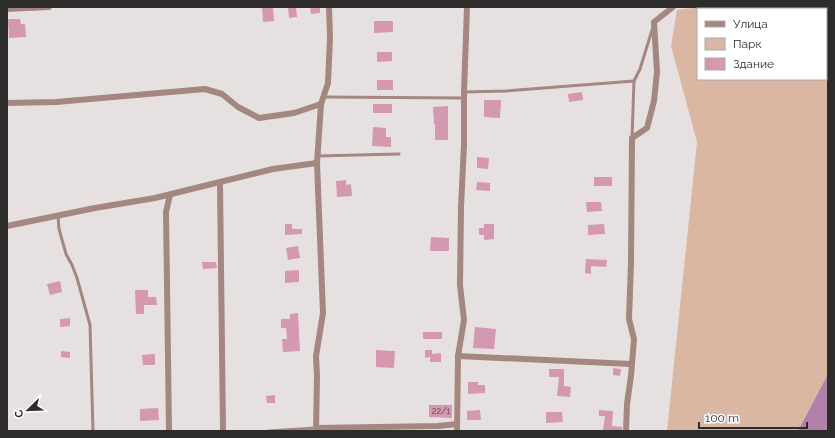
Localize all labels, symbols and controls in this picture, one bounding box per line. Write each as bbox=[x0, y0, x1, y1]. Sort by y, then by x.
legend bbox=[697, 8, 827, 80]
text: Улица bbox=[733, 17, 768, 31]
text: Парк bbox=[733, 37, 762, 51]
text: Здание bbox=[733, 57, 774, 71]
north arrow bbox=[8, 390, 48, 430]
scale bar bbox=[699, 404, 807, 430]
house number: 22/1 bbox=[432, 406, 450, 416]
text: С bbox=[12, 407, 27, 420]
text: 100 m bbox=[705, 411, 739, 425]

